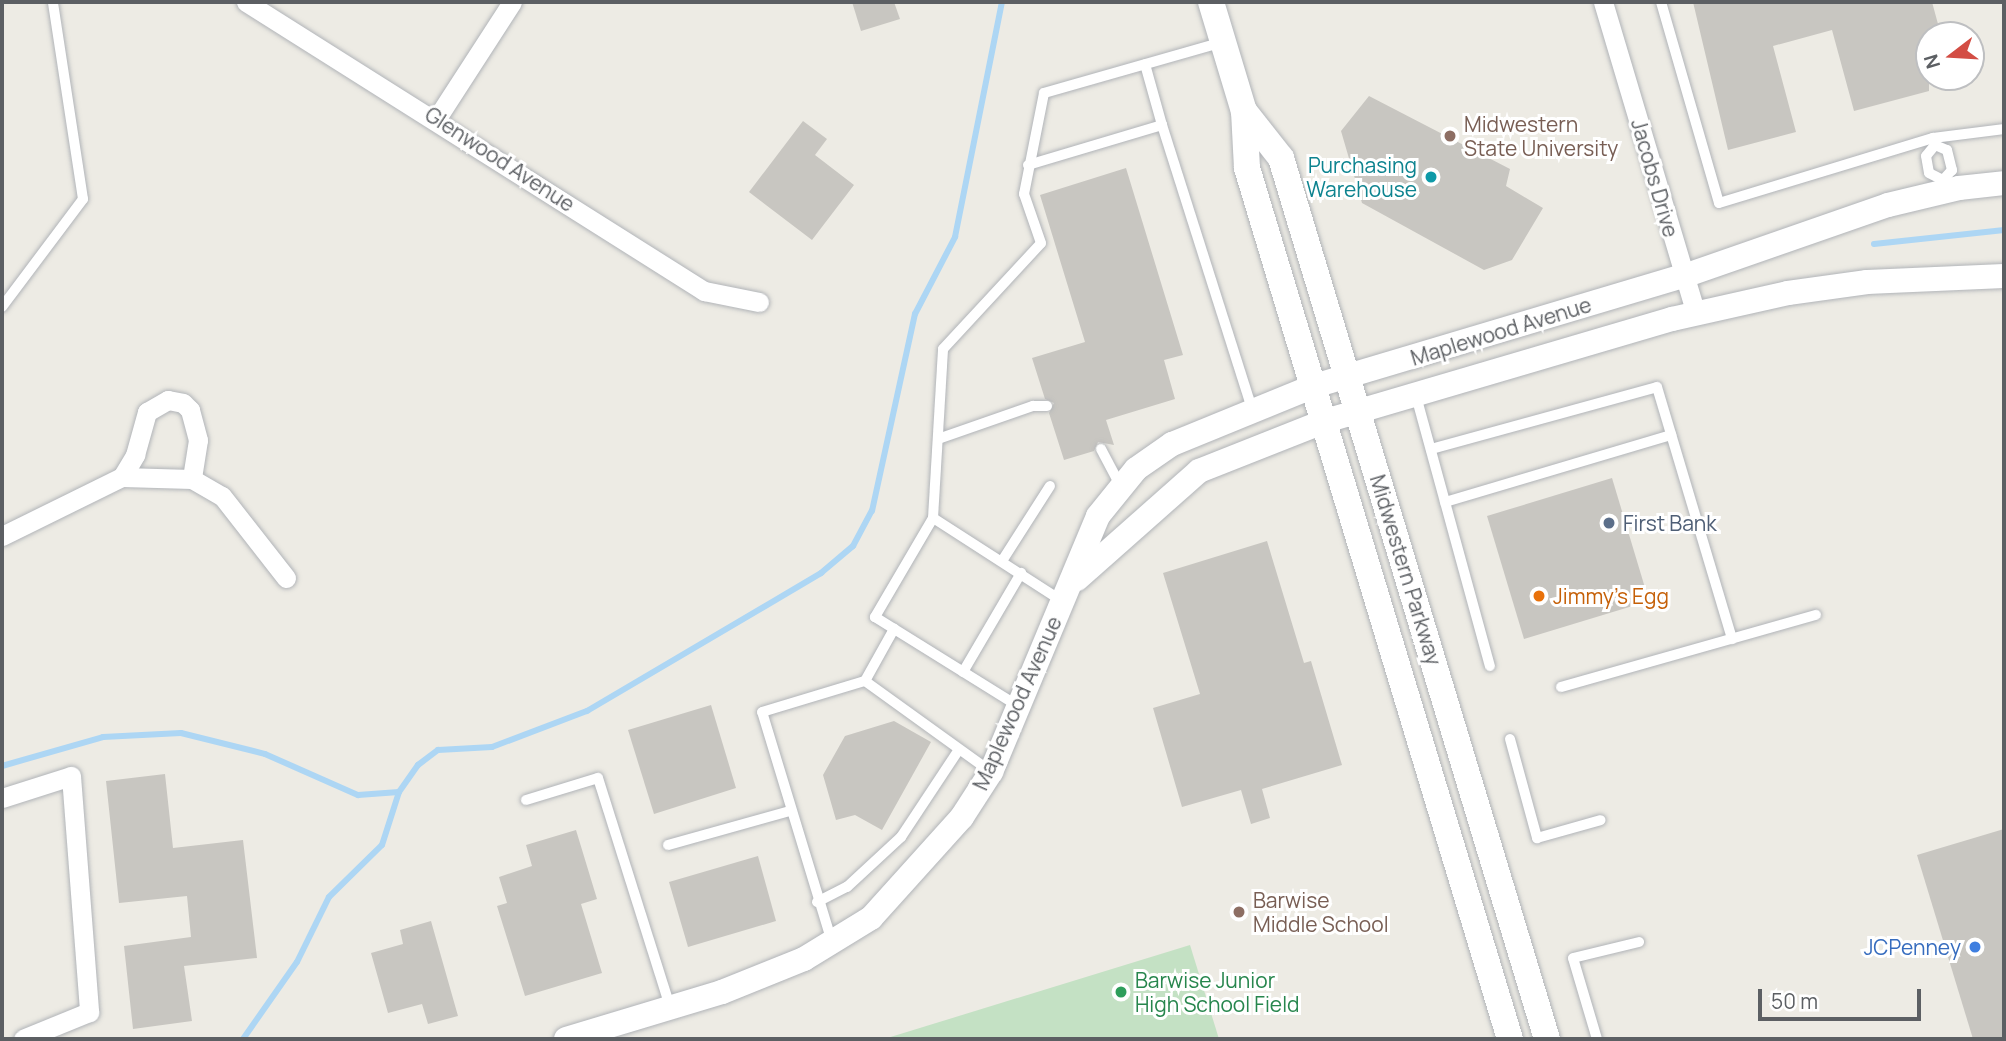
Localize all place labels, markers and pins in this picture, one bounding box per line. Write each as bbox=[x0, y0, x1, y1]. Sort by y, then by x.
place label: Midwestern State University bbox=[1464, 111, 1618, 161]
marker: Midwestern State University bbox=[1442, 128, 1458, 144]
place label: Purchasing Warehouse bbox=[1306, 152, 1417, 202]
marker: Purchasing Warehouse bbox=[1423, 169, 1439, 185]
place label: First Bank bbox=[1623, 510, 1717, 536]
marker: First Bank bbox=[1601, 515, 1617, 531]
place label: Jimmy's Egg bbox=[1553, 583, 1669, 609]
marker: Jimmy's Egg bbox=[1531, 588, 1547, 604]
place label: Barwise Middle School bbox=[1253, 887, 1389, 937]
marker: Barwise Middle School bbox=[1231, 904, 1247, 920]
place label: JCPenney bbox=[1864, 934, 1961, 960]
marker: JCPenney bbox=[1967, 939, 1983, 955]
place label: Barwise Junior High School Field bbox=[1135, 967, 1299, 1017]
marker: Barwise Junior High School Field bbox=[1113, 984, 1129, 1000]

